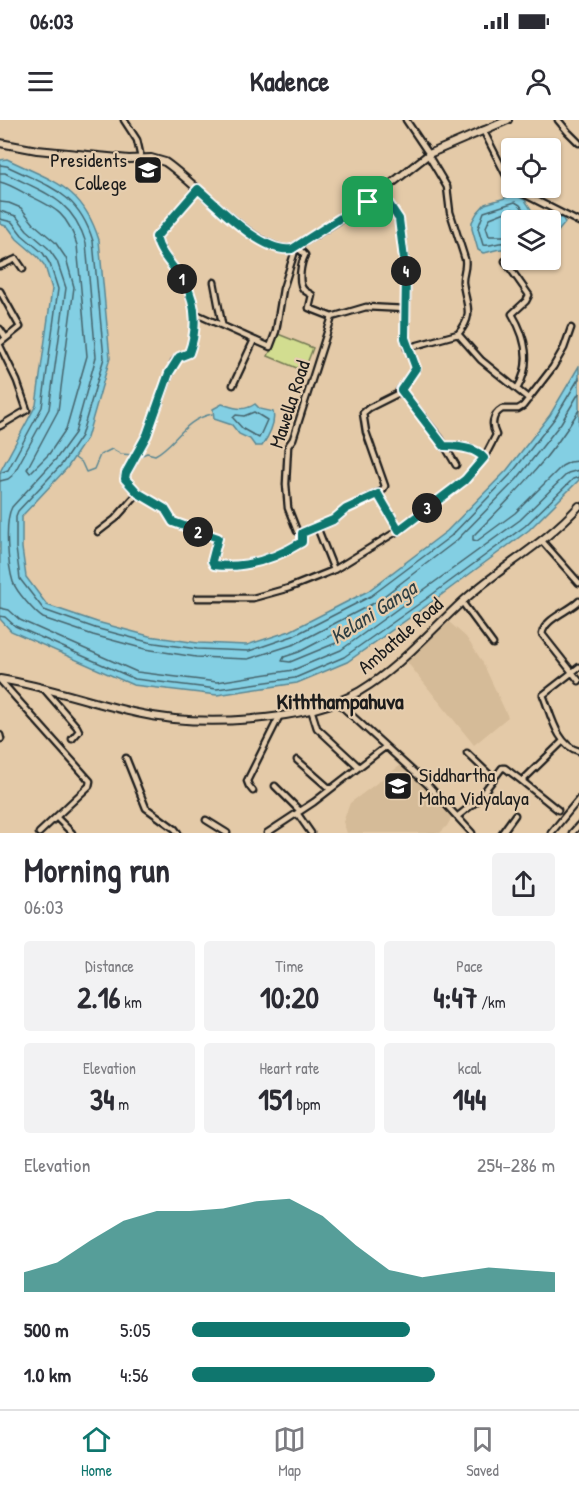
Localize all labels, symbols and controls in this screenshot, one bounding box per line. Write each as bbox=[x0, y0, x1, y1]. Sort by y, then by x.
text: 06:03 bbox=[30, 6, 73, 36]
text: Kadence bbox=[250, 63, 329, 99]
icon: menu bbox=[24, 65, 57, 98]
icon: person bbox=[522, 65, 555, 98]
map controls bbox=[501, 138, 561, 270]
button: locate bbox=[501, 138, 561, 198]
place label: Presidents College bbox=[50, 146, 127, 196]
school or university icon: Presidents College bbox=[132, 154, 164, 186]
pin bbox=[342, 176, 393, 227]
icon: arrive bbox=[351, 185, 384, 218]
button: layers bbox=[501, 210, 561, 270]
pin: 4 bbox=[391, 256, 421, 286]
text: 4 bbox=[403, 260, 409, 282]
pin: 1 bbox=[167, 264, 197, 294]
text: 1 bbox=[179, 268, 185, 290]
street label: Mawella Road bbox=[262, 356, 316, 451]
pin: 3 bbox=[412, 493, 442, 523]
text: 3 bbox=[423, 497, 431, 519]
pin: 2 bbox=[183, 517, 213, 547]
text: 2 bbox=[194, 521, 202, 543]
water label: Kelani Ganga bbox=[324, 572, 424, 651]
street label: Ambatale Road bbox=[352, 590, 449, 680]
district label: Kiththampahuva bbox=[276, 686, 404, 717]
place label: Siddhartha Maha Vidyalaya bbox=[419, 761, 529, 811]
school or university icon: Siddhartha Maha Vidyalaya bbox=[382, 770, 414, 802]
text: Morning run bbox=[24, 848, 170, 892]
button: share bbox=[492, 853, 555, 916]
text: 06:03 bbox=[24, 893, 64, 920]
text: Distance bbox=[85, 955, 134, 977]
text: Time bbox=[275, 955, 304, 977]
text: Pace bbox=[456, 955, 483, 977]
text: 2.16 bbox=[77, 977, 121, 1017]
text: 10:20 bbox=[260, 977, 319, 1017]
text: 4:47 bbox=[433, 977, 478, 1017]
text: km bbox=[121, 991, 142, 1013]
text: /km bbox=[478, 991, 506, 1013]
text: Elevation bbox=[83, 1057, 136, 1079]
text: Heart rate bbox=[260, 1057, 319, 1079]
text: kcal bbox=[458, 1057, 481, 1079]
text: 34 bbox=[90, 1079, 115, 1119]
text: 151 bbox=[258, 1079, 293, 1119]
text: 144 bbox=[453, 1079, 486, 1119]
text: m bbox=[115, 1093, 129, 1115]
text: bpm bbox=[293, 1093, 321, 1115]
text: Elevation bbox=[24, 1151, 90, 1178]
text: 254–286 m bbox=[477, 1151, 555, 1178]
text: 500 m bbox=[24, 1316, 69, 1343]
text: 5:05 bbox=[120, 1316, 151, 1343]
text: 1.0 km bbox=[24, 1361, 71, 1388]
text: 4:56 bbox=[120, 1361, 149, 1388]
tab: Home bbox=[80, 1423, 113, 1481]
tab: Map bbox=[273, 1423, 306, 1481]
tab: Saved bbox=[466, 1423, 499, 1481]

